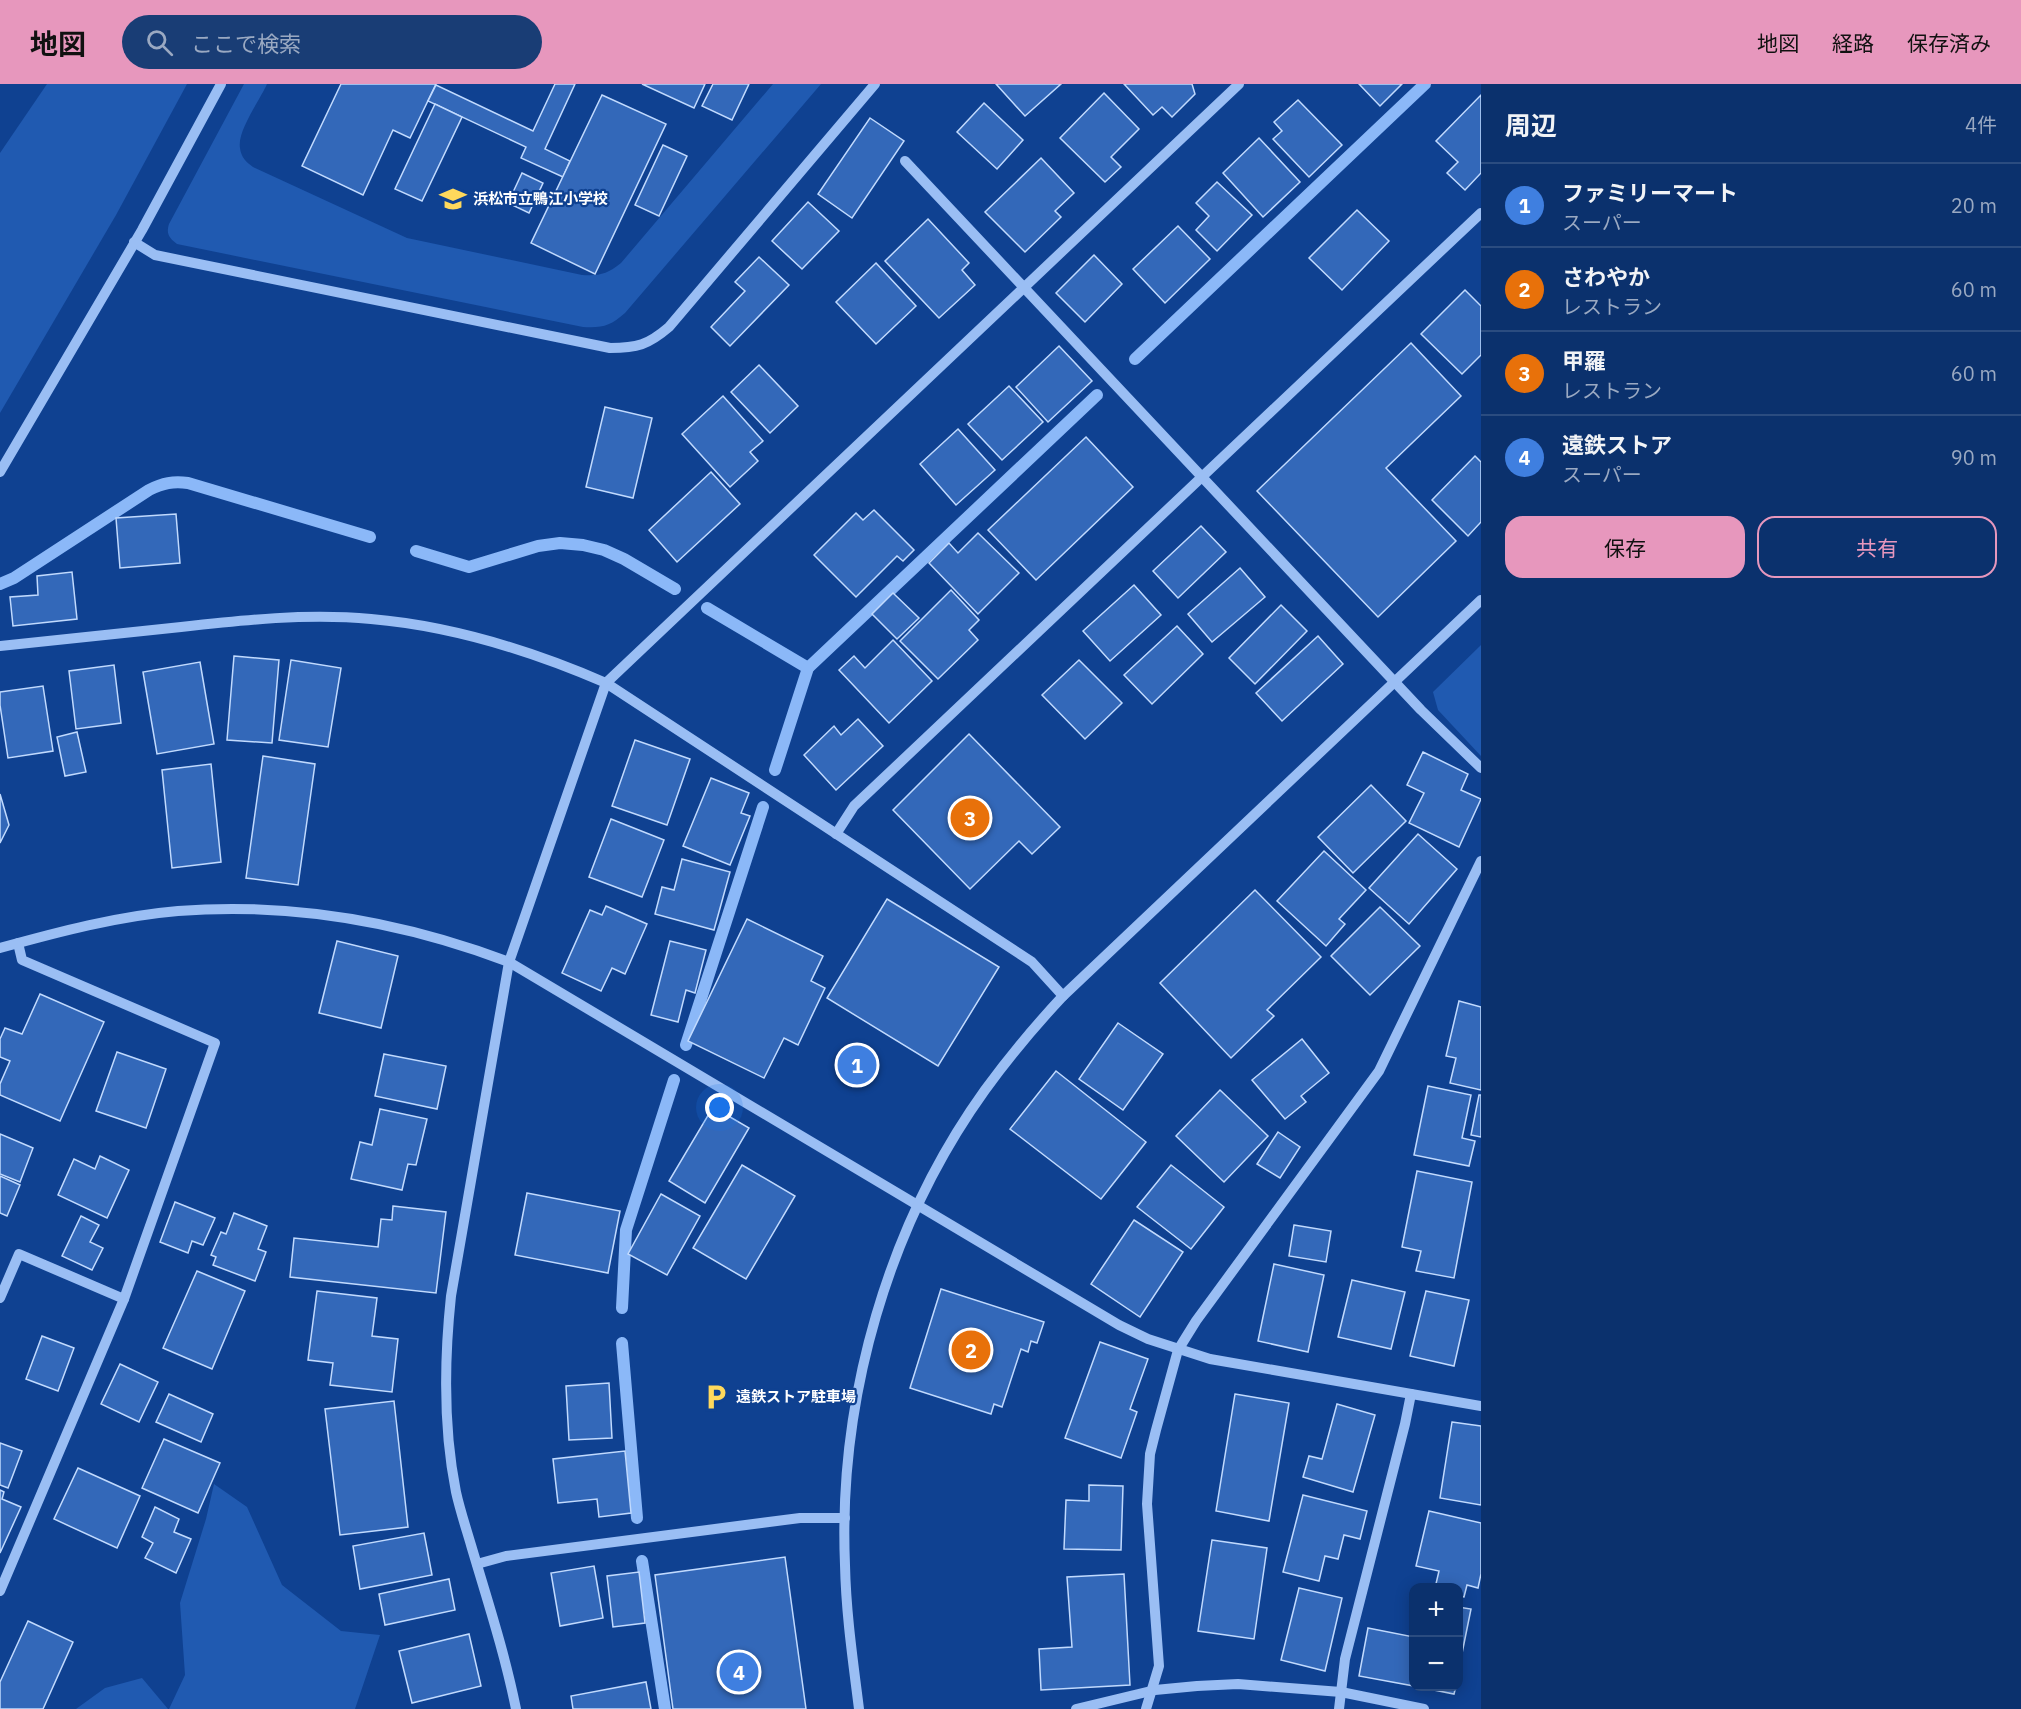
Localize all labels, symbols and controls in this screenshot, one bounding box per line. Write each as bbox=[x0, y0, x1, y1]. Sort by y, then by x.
search box bbox=[122, 15, 542, 69]
text: 地図 bbox=[30, 25, 86, 62]
icon: search bbox=[143, 26, 176, 59]
text: ここで検索 bbox=[191, 29, 301, 58]
text: 地図 bbox=[1757, 29, 1799, 57]
text: 経路 bbox=[1832, 29, 1874, 57]
text: 保存済み bbox=[1907, 29, 1991, 57]
text: 周辺 bbox=[1505, 108, 1557, 142]
text: 4件 bbox=[1965, 111, 1997, 138]
text: ファミリーマート bbox=[1562, 178, 1738, 207]
school or university icon: 浜松市立鴨江小学校 bbox=[438, 184, 468, 214]
place label: 浜松市立鴨江小学校 bbox=[473, 189, 608, 208]
text: 1 bbox=[1519, 192, 1531, 219]
text: 20 m bbox=[1951, 192, 1997, 219]
text: スーパー bbox=[1562, 209, 1642, 236]
text: さわやか bbox=[1562, 262, 1650, 291]
text: 2 bbox=[1519, 276, 1531, 303]
text: 60 m bbox=[1951, 276, 1997, 303]
text: レストラン bbox=[1562, 293, 1662, 320]
text: 甲羅 bbox=[1562, 346, 1606, 375]
text: 3 bbox=[1519, 360, 1531, 387]
text: 60 m bbox=[1951, 360, 1997, 387]
text: レストラン bbox=[1562, 377, 1662, 404]
text: 遠鉄ストア bbox=[1562, 430, 1672, 459]
text: 4 bbox=[1519, 444, 1531, 471]
text: 90 m bbox=[1951, 444, 1997, 471]
text: スーパー bbox=[1562, 461, 1642, 488]
button: 保存 bbox=[1505, 516, 1745, 578]
button: 共有 bbox=[1757, 516, 1997, 578]
pin: 3 bbox=[950, 796, 990, 840]
pin: 1 bbox=[838, 1042, 876, 1088]
your location bbox=[705, 1093, 734, 1122]
pin: 2 bbox=[952, 1328, 990, 1372]
parking icon: 遠鉄ストア駐車場 bbox=[701, 1382, 731, 1412]
place label: 遠鉄ストア駐車場 bbox=[736, 1387, 856, 1406]
map controls bbox=[1409, 1583, 1463, 1691]
button: + bbox=[1409, 1583, 1463, 1637]
button: − bbox=[1409, 1637, 1463, 1691]
pin: 4 bbox=[720, 1650, 758, 1694]

